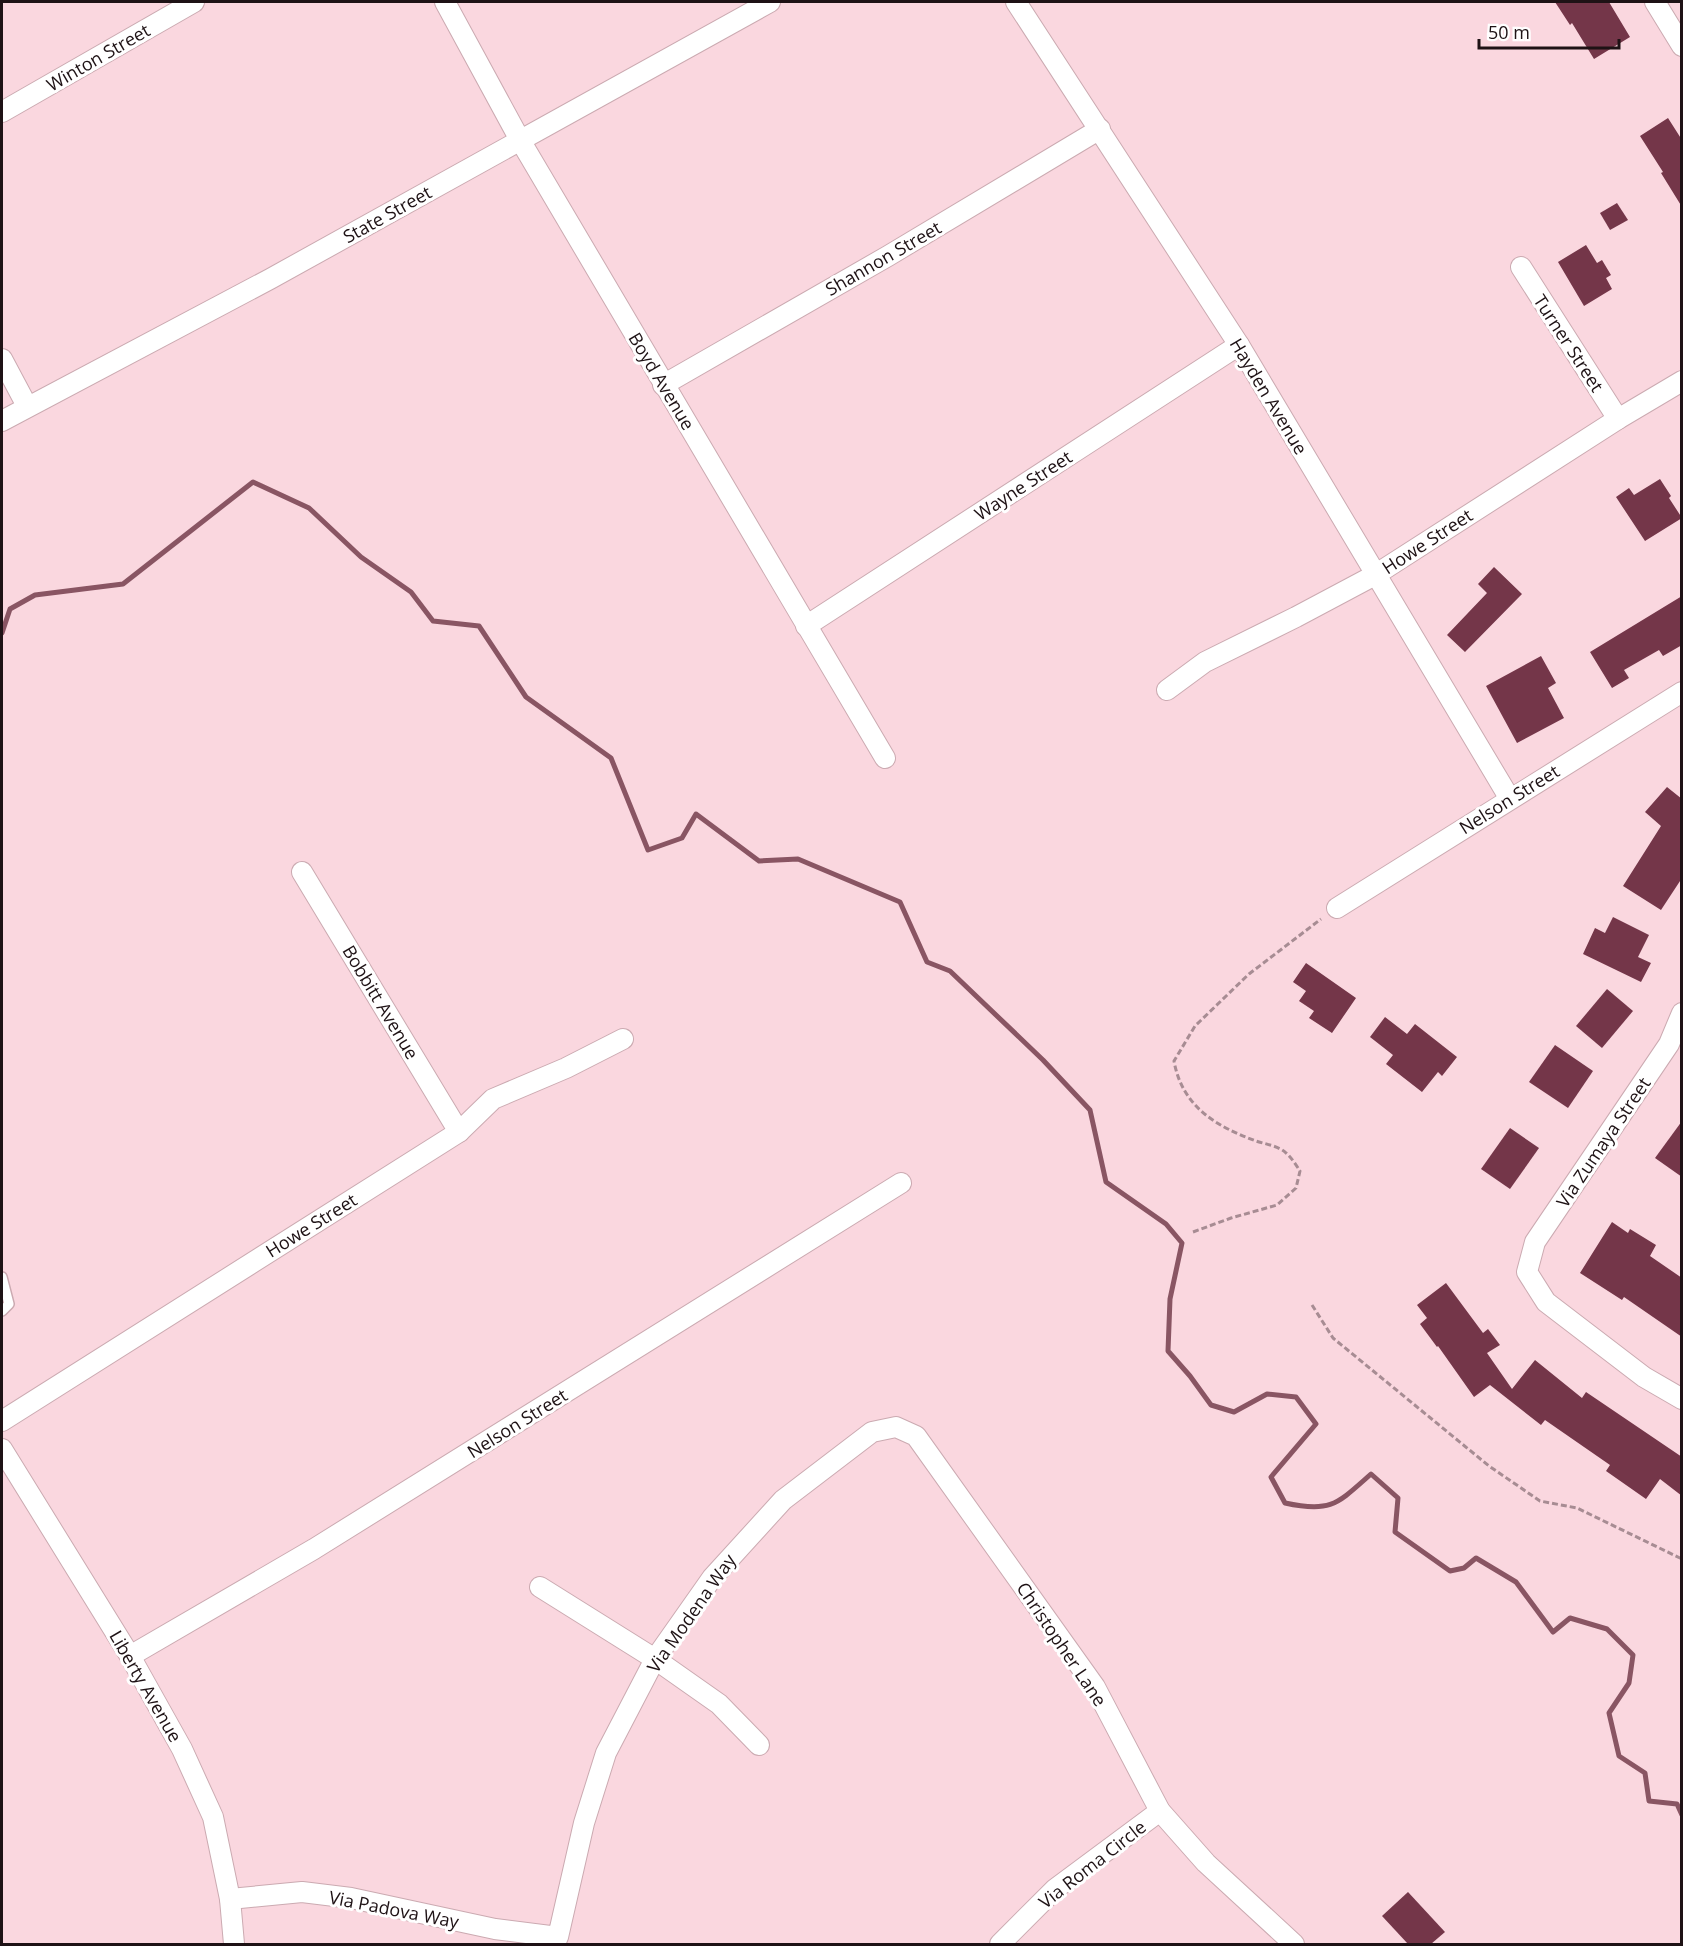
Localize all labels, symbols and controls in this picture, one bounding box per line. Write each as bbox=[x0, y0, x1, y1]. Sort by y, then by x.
scale bar bbox=[1479, 12, 1618, 50]
street label: Winton Street bbox=[42, 18, 154, 96]
text: 50 m bbox=[1488, 20, 1530, 44]
street label: State Street bbox=[338, 180, 436, 248]
street label: Shannon Street bbox=[821, 215, 945, 301]
street label: Turner Street bbox=[1528, 290, 1610, 396]
street label: Boyd Avenue bbox=[623, 328, 701, 434]
street label: Hayden Avenue bbox=[1225, 333, 1313, 459]
street label: Wayne Street bbox=[970, 445, 1076, 525]
street label: Howe Street bbox=[1377, 503, 1477, 579]
street label: Nelson Street bbox=[1454, 759, 1564, 839]
street label: Bobbitt Avenue bbox=[337, 940, 425, 1064]
street label: Via Zumaya Street bbox=[1551, 1072, 1655, 1212]
street label: Howe Street bbox=[261, 1188, 361, 1262]
street label: Nelson Street bbox=[462, 1383, 572, 1463]
street label: Via Modena Way bbox=[641, 1548, 741, 1677]
street label: Christopher Lane bbox=[1012, 1577, 1112, 1711]
street label: Liberty Avenue bbox=[104, 1626, 188, 1746]
street label: Via Roma Circle bbox=[1033, 1815, 1151, 1913]
street label: Via Padova Way bbox=[327, 1885, 462, 1934]

